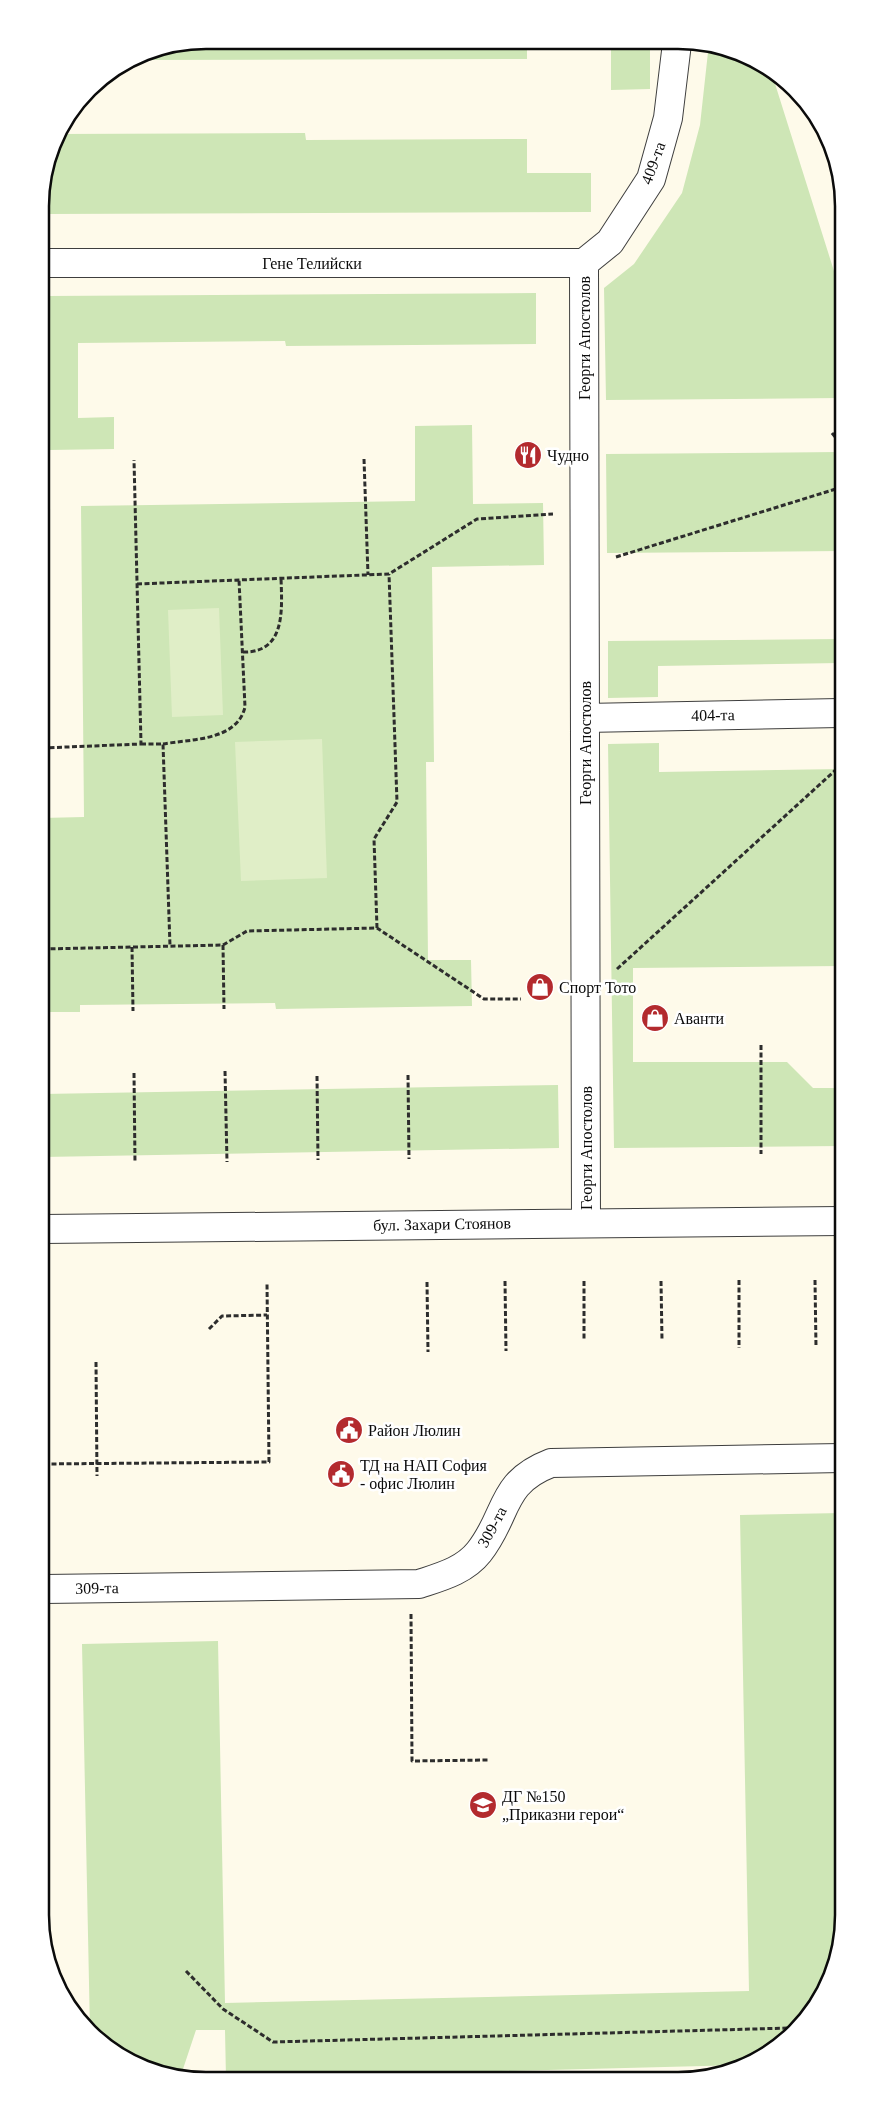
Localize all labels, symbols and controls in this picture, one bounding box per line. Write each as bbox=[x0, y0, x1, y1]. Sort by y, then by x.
street label: 409-та bbox=[638, 140, 668, 186]
street label: Гене Телийски bbox=[262, 255, 362, 272]
street label: Георги Апостолов bbox=[576, 276, 594, 400]
restaurant icon: Чудно bbox=[513, 440, 543, 470]
place label: Чудно bbox=[547, 447, 589, 465]
street label: Георги Апостолов bbox=[577, 681, 595, 805]
street label: 404-та bbox=[691, 706, 735, 724]
shop icon: Спорт Тото bbox=[525, 972, 555, 1002]
place label: Спорт Тото bbox=[559, 979, 636, 997]
shop icon: Аванти bbox=[640, 1003, 670, 1033]
place label: Аванти bbox=[674, 1010, 725, 1027]
street label: Георги Апостолов bbox=[578, 1086, 596, 1210]
street label: бул. Захари Стоянов bbox=[373, 1214, 511, 1235]
public building icon: Район Люлин bbox=[334, 1415, 364, 1445]
place label: Район Люлин bbox=[368, 1422, 461, 1439]
place label: ТД на НАП София - офис Люлин bbox=[360, 1457, 488, 1493]
public building icon: ТД на НАП София - офис Люлин bbox=[326, 1459, 356, 1489]
street label: 309-та bbox=[474, 1504, 510, 1550]
street label: 309-та bbox=[75, 1579, 119, 1597]
place label: ДГ №150 „Приказни герои“ bbox=[502, 1788, 624, 1824]
school or university icon: ДГ №150 „Приказни герои“ bbox=[468, 1790, 498, 1820]

